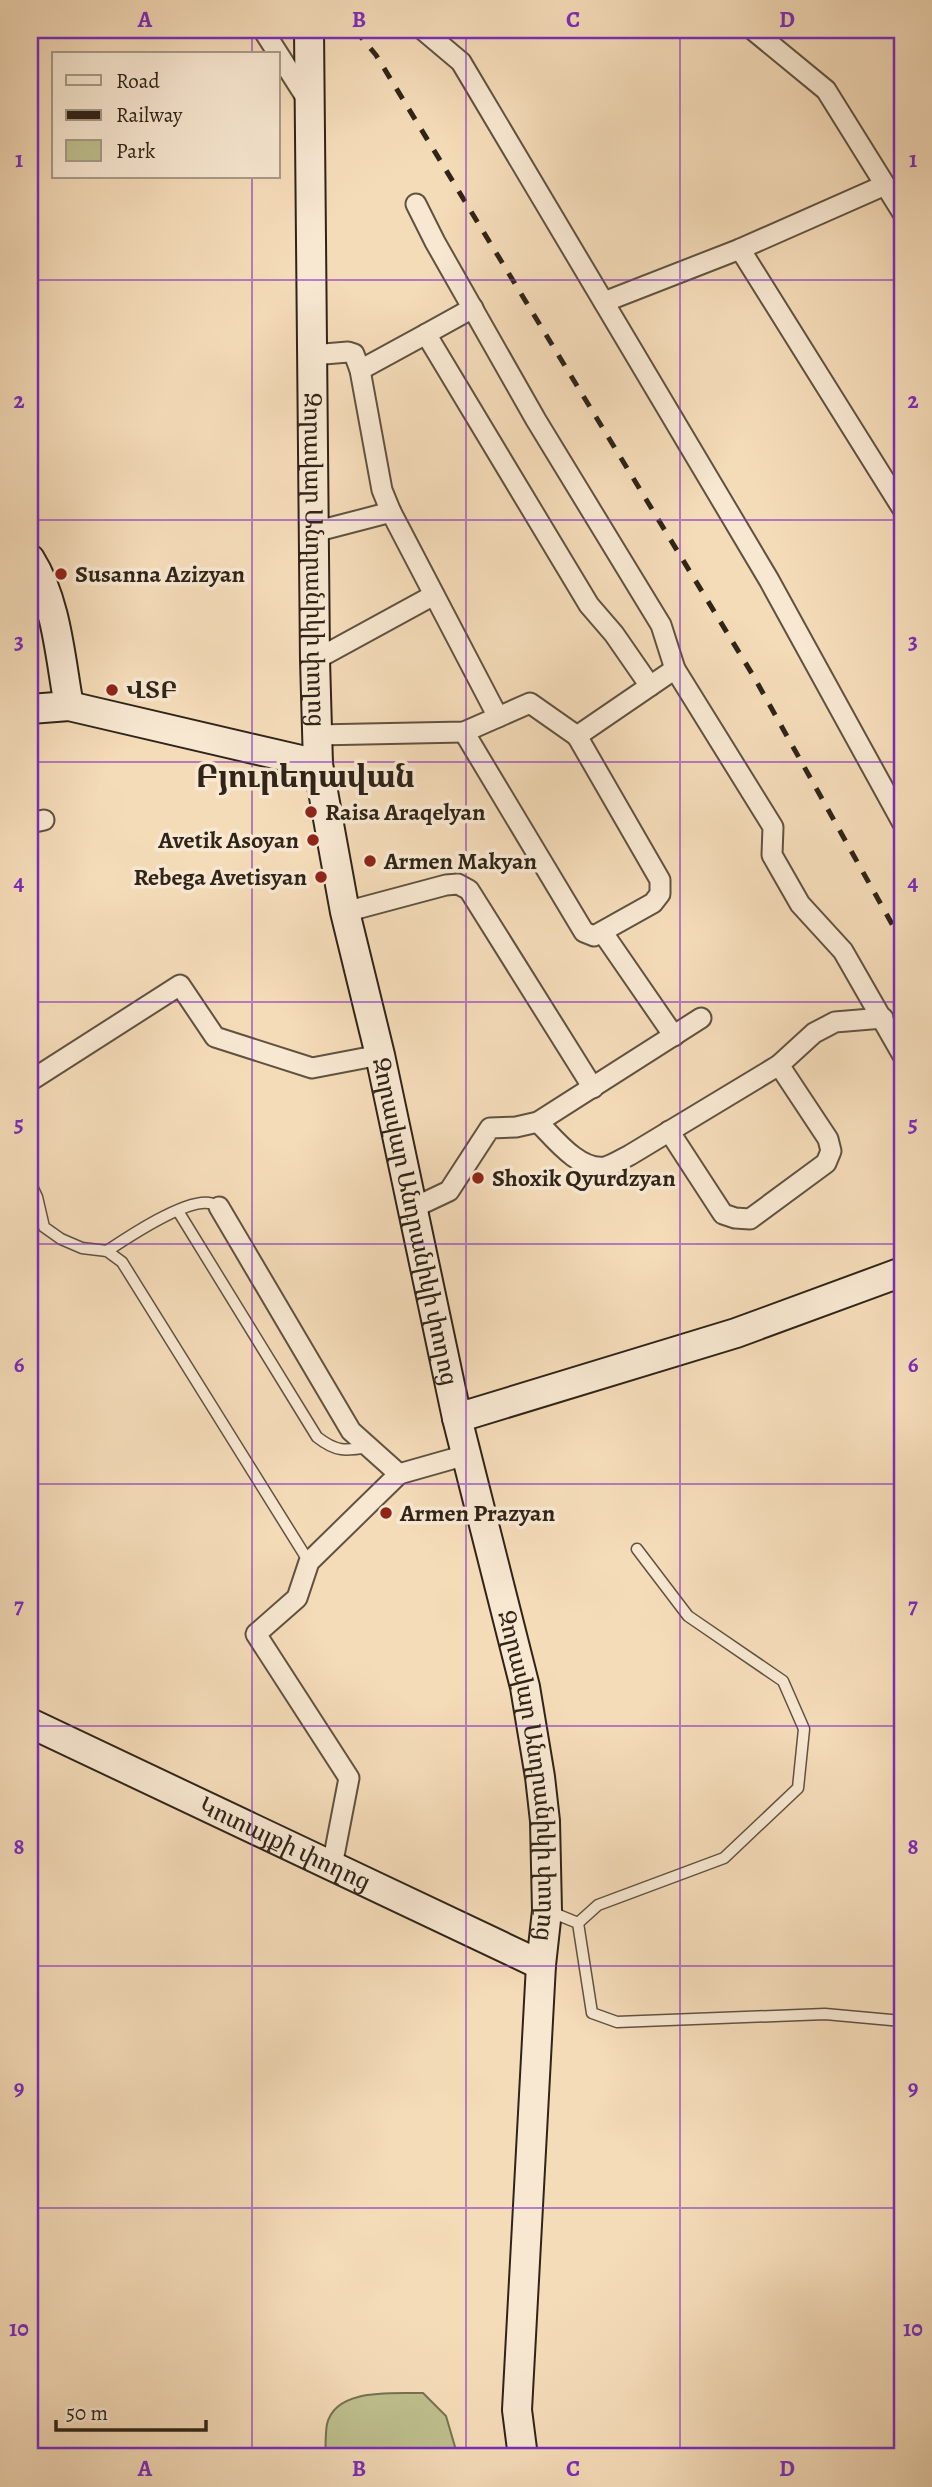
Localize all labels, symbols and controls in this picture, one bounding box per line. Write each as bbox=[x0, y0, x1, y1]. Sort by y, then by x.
text: A bbox=[137, 4, 153, 35]
text: B bbox=[352, 4, 366, 35]
text: C bbox=[566, 4, 580, 35]
text: D bbox=[779, 4, 795, 35]
legend bbox=[52, 52, 280, 178]
text: Road bbox=[116, 67, 160, 95]
text: Railway bbox=[116, 101, 183, 129]
text: Park bbox=[116, 137, 156, 165]
text: 1 bbox=[15, 144, 23, 175]
text: 1 bbox=[909, 144, 917, 175]
text: 2 bbox=[13, 385, 25, 416]
text: 2 bbox=[907, 385, 919, 416]
street label: Զորավար Անդրանիկի փողոց bbox=[296, 393, 333, 728]
place label: Susanna Azizyan bbox=[75, 558, 246, 590]
marker: Susanna Azizyan bbox=[53, 566, 69, 582]
text: 3 bbox=[14, 626, 24, 657]
text: 3 bbox=[908, 626, 918, 657]
place label: ՎՏԲ bbox=[126, 674, 177, 706]
marker: ՎՏԲ bbox=[104, 682, 120, 698]
district label: Բյուրեղավան bbox=[195, 754, 415, 798]
place label: Raisa Araqelyan bbox=[325, 796, 486, 828]
marker: Raisa Araqelyan bbox=[303, 804, 319, 820]
place label: Avetik Asoyan bbox=[157, 824, 300, 856]
marker: Avetik Asoyan bbox=[305, 832, 321, 848]
place label: Armen Makyan bbox=[383, 845, 538, 877]
marker: Armen Makyan bbox=[362, 853, 378, 869]
place label: Rebega Avetisyan bbox=[133, 861, 308, 893]
text: 4 bbox=[14, 867, 25, 898]
text: 4 bbox=[908, 867, 919, 898]
marker: Rebega Avetisyan bbox=[313, 869, 329, 885]
street label: Զորավար Անդրանիկի փողոց bbox=[365, 1055, 466, 1388]
text: 5 bbox=[14, 1108, 24, 1139]
text: 5 bbox=[908, 1108, 918, 1139]
place label: Shoxik Qyurdzyan bbox=[492, 1162, 676, 1194]
marker: Shoxik Qyurdzyan bbox=[470, 1170, 486, 1186]
text: 6 bbox=[14, 1349, 25, 1380]
text: 6 bbox=[908, 1349, 919, 1380]
place label: Armen Prazyan bbox=[399, 1497, 556, 1529]
marker: Armen Prazyan bbox=[378, 1505, 394, 1521]
text: 7 bbox=[14, 1590, 24, 1621]
text: 7 bbox=[908, 1590, 918, 1621]
street label: Զորավար Անդրանիկի փողոց bbox=[490, 1607, 563, 1943]
street label: Կոտայքի փողոց bbox=[194, 1789, 376, 1898]
text: 8 bbox=[13, 1831, 25, 1862]
text: 8 bbox=[907, 1831, 919, 1862]
text: 9 bbox=[14, 2072, 24, 2103]
text: 9 bbox=[908, 2072, 918, 2103]
text: 10 bbox=[9, 2313, 29, 2344]
text: 10 bbox=[903, 2313, 923, 2344]
scale bar bbox=[56, 2389, 206, 2433]
text: 50 m bbox=[66, 2399, 108, 2427]
text: A bbox=[137, 2453, 153, 2484]
text: B bbox=[352, 2453, 366, 2484]
text: C bbox=[566, 2453, 580, 2484]
text: D bbox=[779, 2453, 795, 2484]

